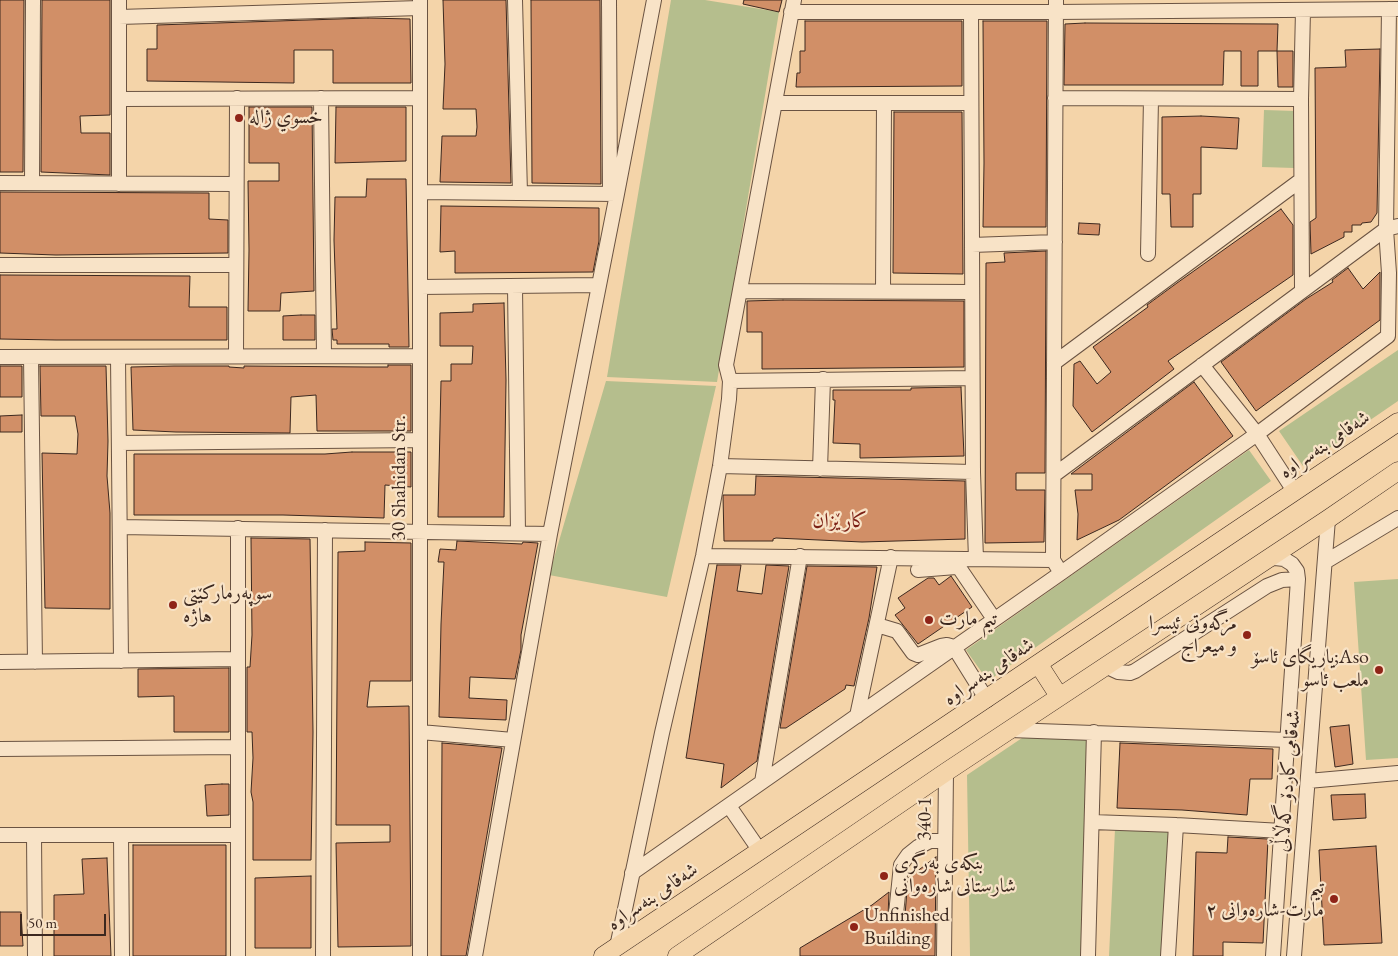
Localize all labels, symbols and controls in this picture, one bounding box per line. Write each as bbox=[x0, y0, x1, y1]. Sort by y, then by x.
place label: خسوي ژاله bbox=[249, 106, 323, 130]
marker: خسوي ژاله bbox=[233, 112, 245, 124]
street label: شەقامی بنەسراوە bbox=[1275, 406, 1375, 484]
street label: 30 Shahidan Str. bbox=[388, 415, 412, 541]
district label: کارێزان bbox=[812, 508, 868, 534]
place label: سوپەرمارکێتی هاژە bbox=[183, 582, 272, 629]
marker: سوپەرمارکێتی هاژە bbox=[167, 599, 179, 611]
place label: تيم مارت bbox=[939, 608, 997, 632]
place label: مزگەوتی ئیسرا و میعراج bbox=[1149, 612, 1237, 659]
marker: تيم مارت bbox=[923, 614, 935, 626]
marker: مزگەوتی ئیسرا و میعراج bbox=[1241, 629, 1253, 641]
street label: شەقامی بنەسراوە bbox=[939, 633, 1039, 711]
place label: یاریگای ئاسۆ;Aso ملعب ئاسو bbox=[1251, 646, 1369, 693]
marker: یاریگای ئاسۆ;Aso ملعب ئاسو bbox=[1373, 664, 1385, 676]
street label: شەقامی کاردۆ گەڵاڵی bbox=[1270, 709, 1306, 853]
street label: 340-1 bbox=[913, 797, 937, 841]
place label: بنكەی بەرگری شارستانی شارەوانی bbox=[894, 852, 1016, 899]
street label: شەقامی بنەسراوە bbox=[603, 858, 703, 936]
marker: بنكەی بەرگری شارستانی شارەوانی bbox=[878, 870, 890, 882]
place label: تیم مارت-شارەوانی ٢ bbox=[1206, 876, 1324, 923]
marker: تیم مارت-شارەوانی ٢ bbox=[1328, 893, 1340, 905]
scale bar bbox=[22, 904, 109, 936]
place label: Unfinished Building bbox=[864, 904, 950, 951]
text: 50 m bbox=[28, 913, 57, 932]
marker: Unfinished Building bbox=[848, 921, 860, 933]

